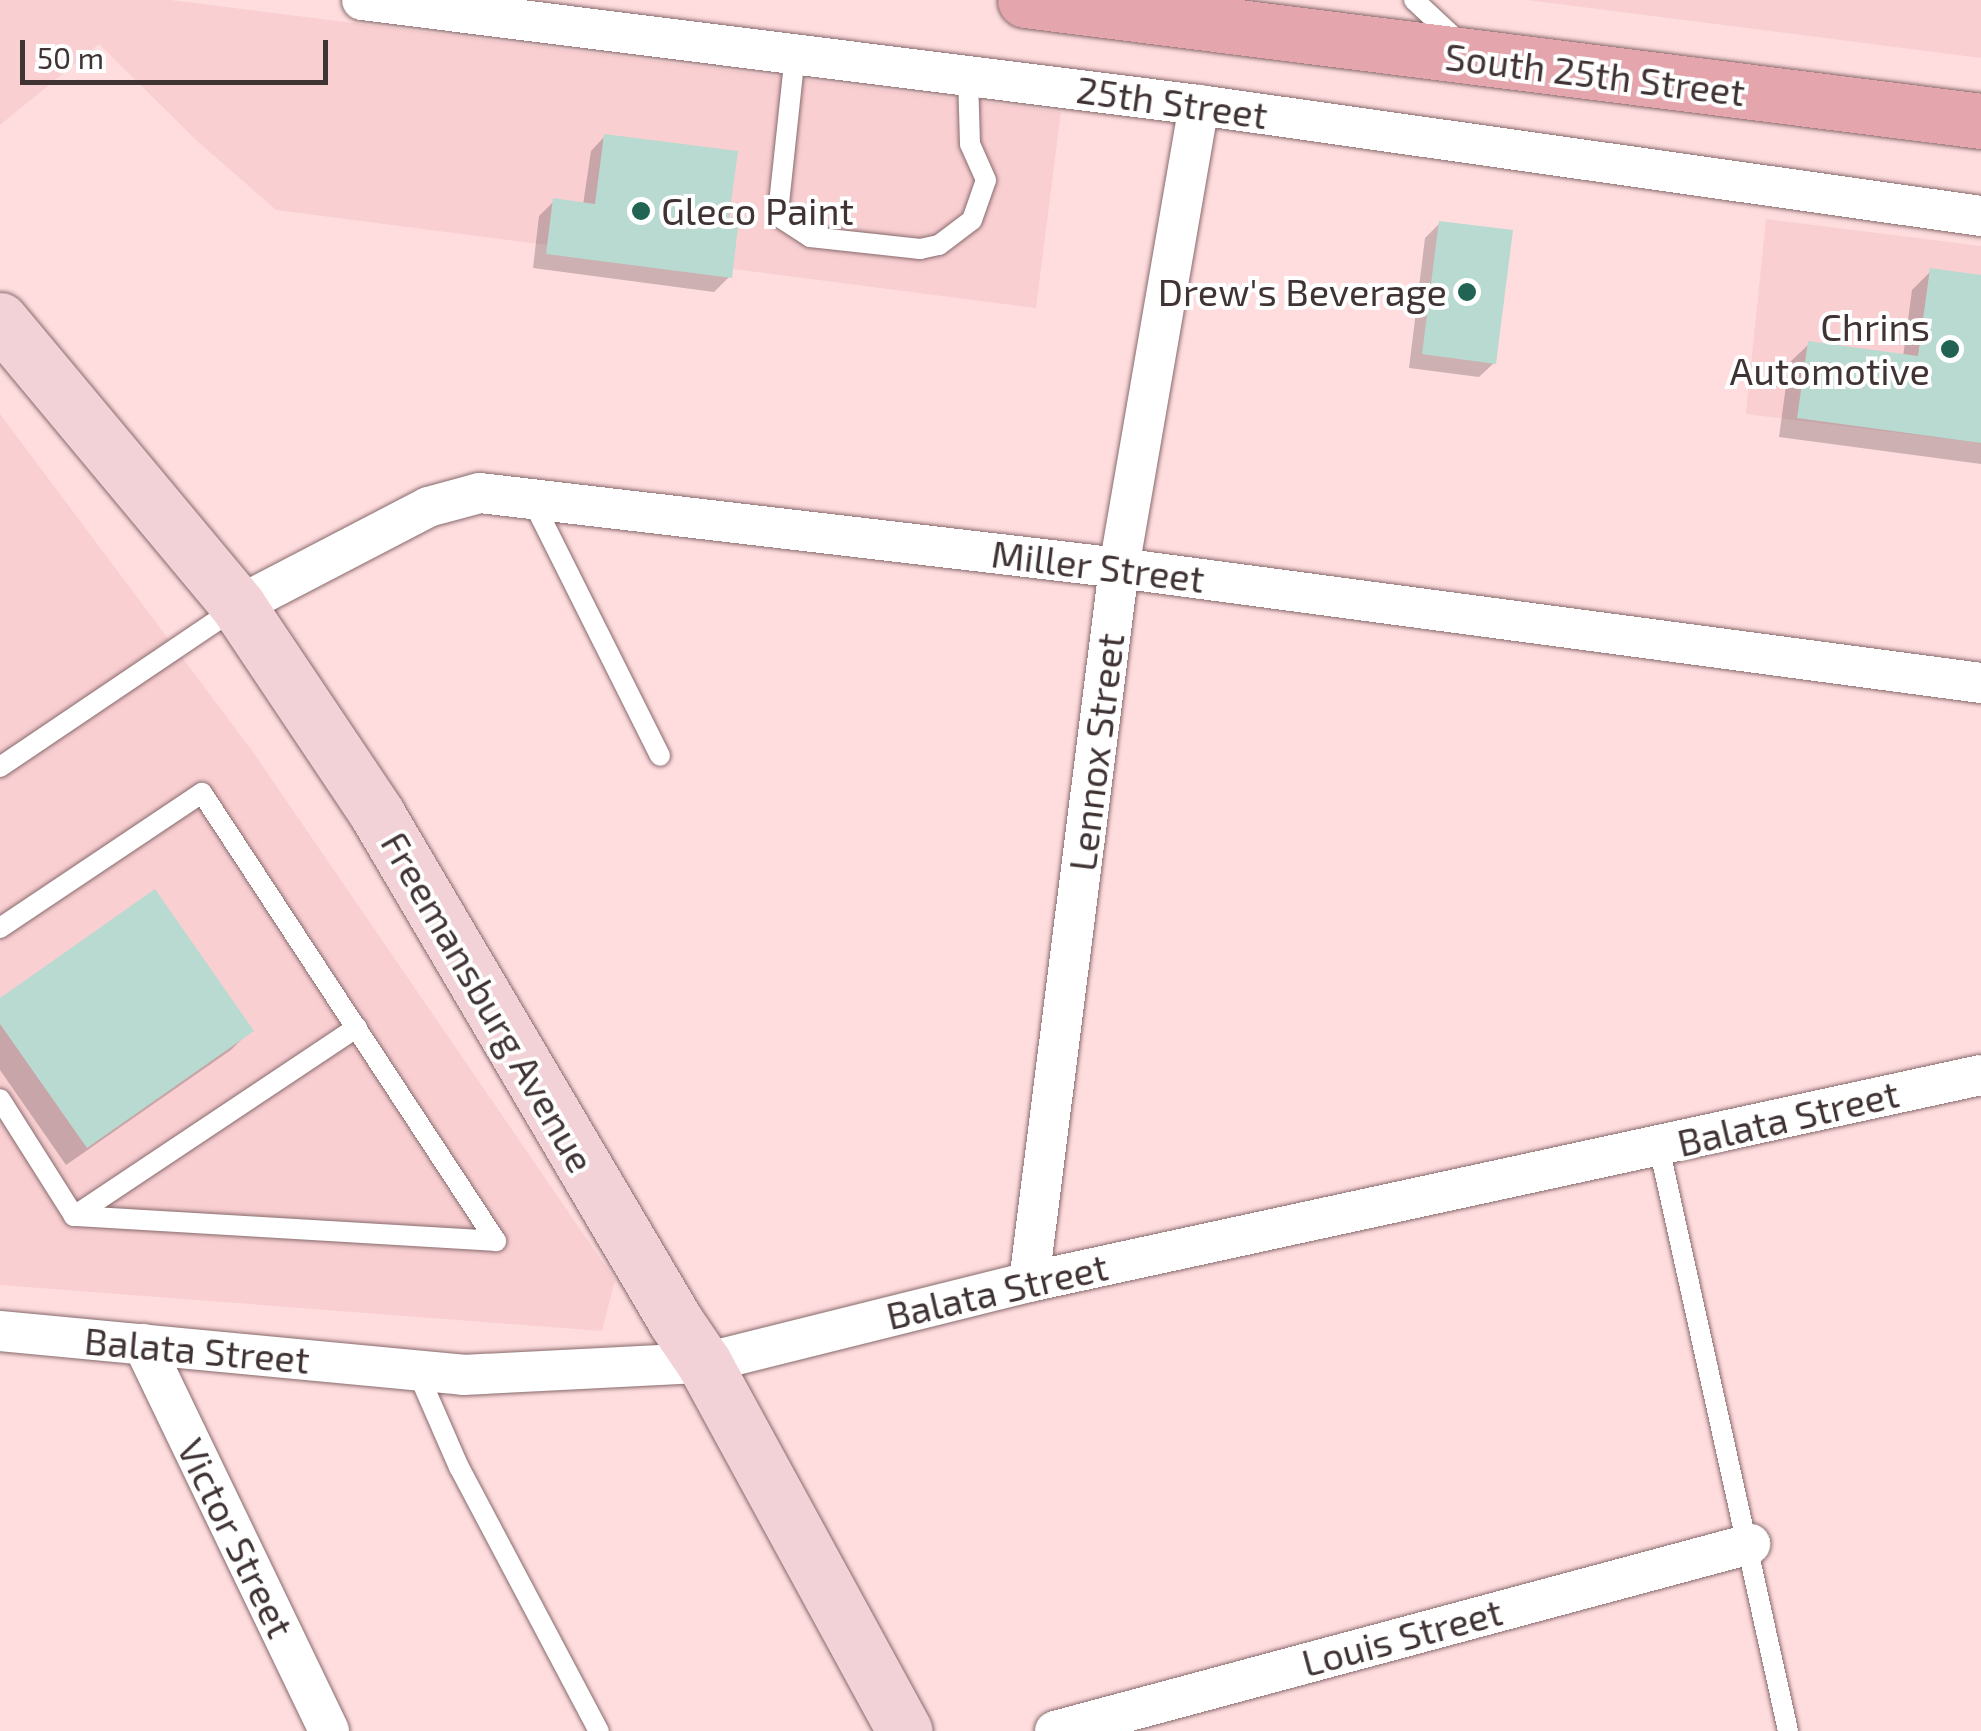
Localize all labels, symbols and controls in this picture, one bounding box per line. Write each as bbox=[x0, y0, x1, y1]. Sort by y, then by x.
scale bar bbox=[25, 20, 332, 82]
street label: South 25th Street bbox=[1442, 33, 1748, 115]
text: 50 m bbox=[37, 39, 104, 75]
street label: 25th Street bbox=[1074, 66, 1270, 138]
place label: Gleco Paint bbox=[661, 188, 854, 234]
marker: Gleco Paint bbox=[630, 200, 652, 222]
place label: Drew's Beverage bbox=[1158, 269, 1447, 315]
marker: Drew's Beverage bbox=[1456, 281, 1478, 303]
place label: Chrins Automotive bbox=[1730, 304, 1930, 394]
marker: Chrins Automotive bbox=[1939, 338, 1961, 360]
street label: Miller Street bbox=[989, 530, 1207, 602]
street label: Lennox Street bbox=[1059, 630, 1133, 874]
street label: Freemansburg Avenue bbox=[372, 823, 604, 1181]
street label: Balata Street bbox=[1673, 1070, 1903, 1166]
street label: Balata Street bbox=[882, 1243, 1112, 1339]
street label: Balata Street bbox=[82, 1317, 312, 1383]
street label: Victor Street bbox=[168, 1431, 304, 1645]
street label: Louis Street bbox=[1297, 1588, 1507, 1686]

